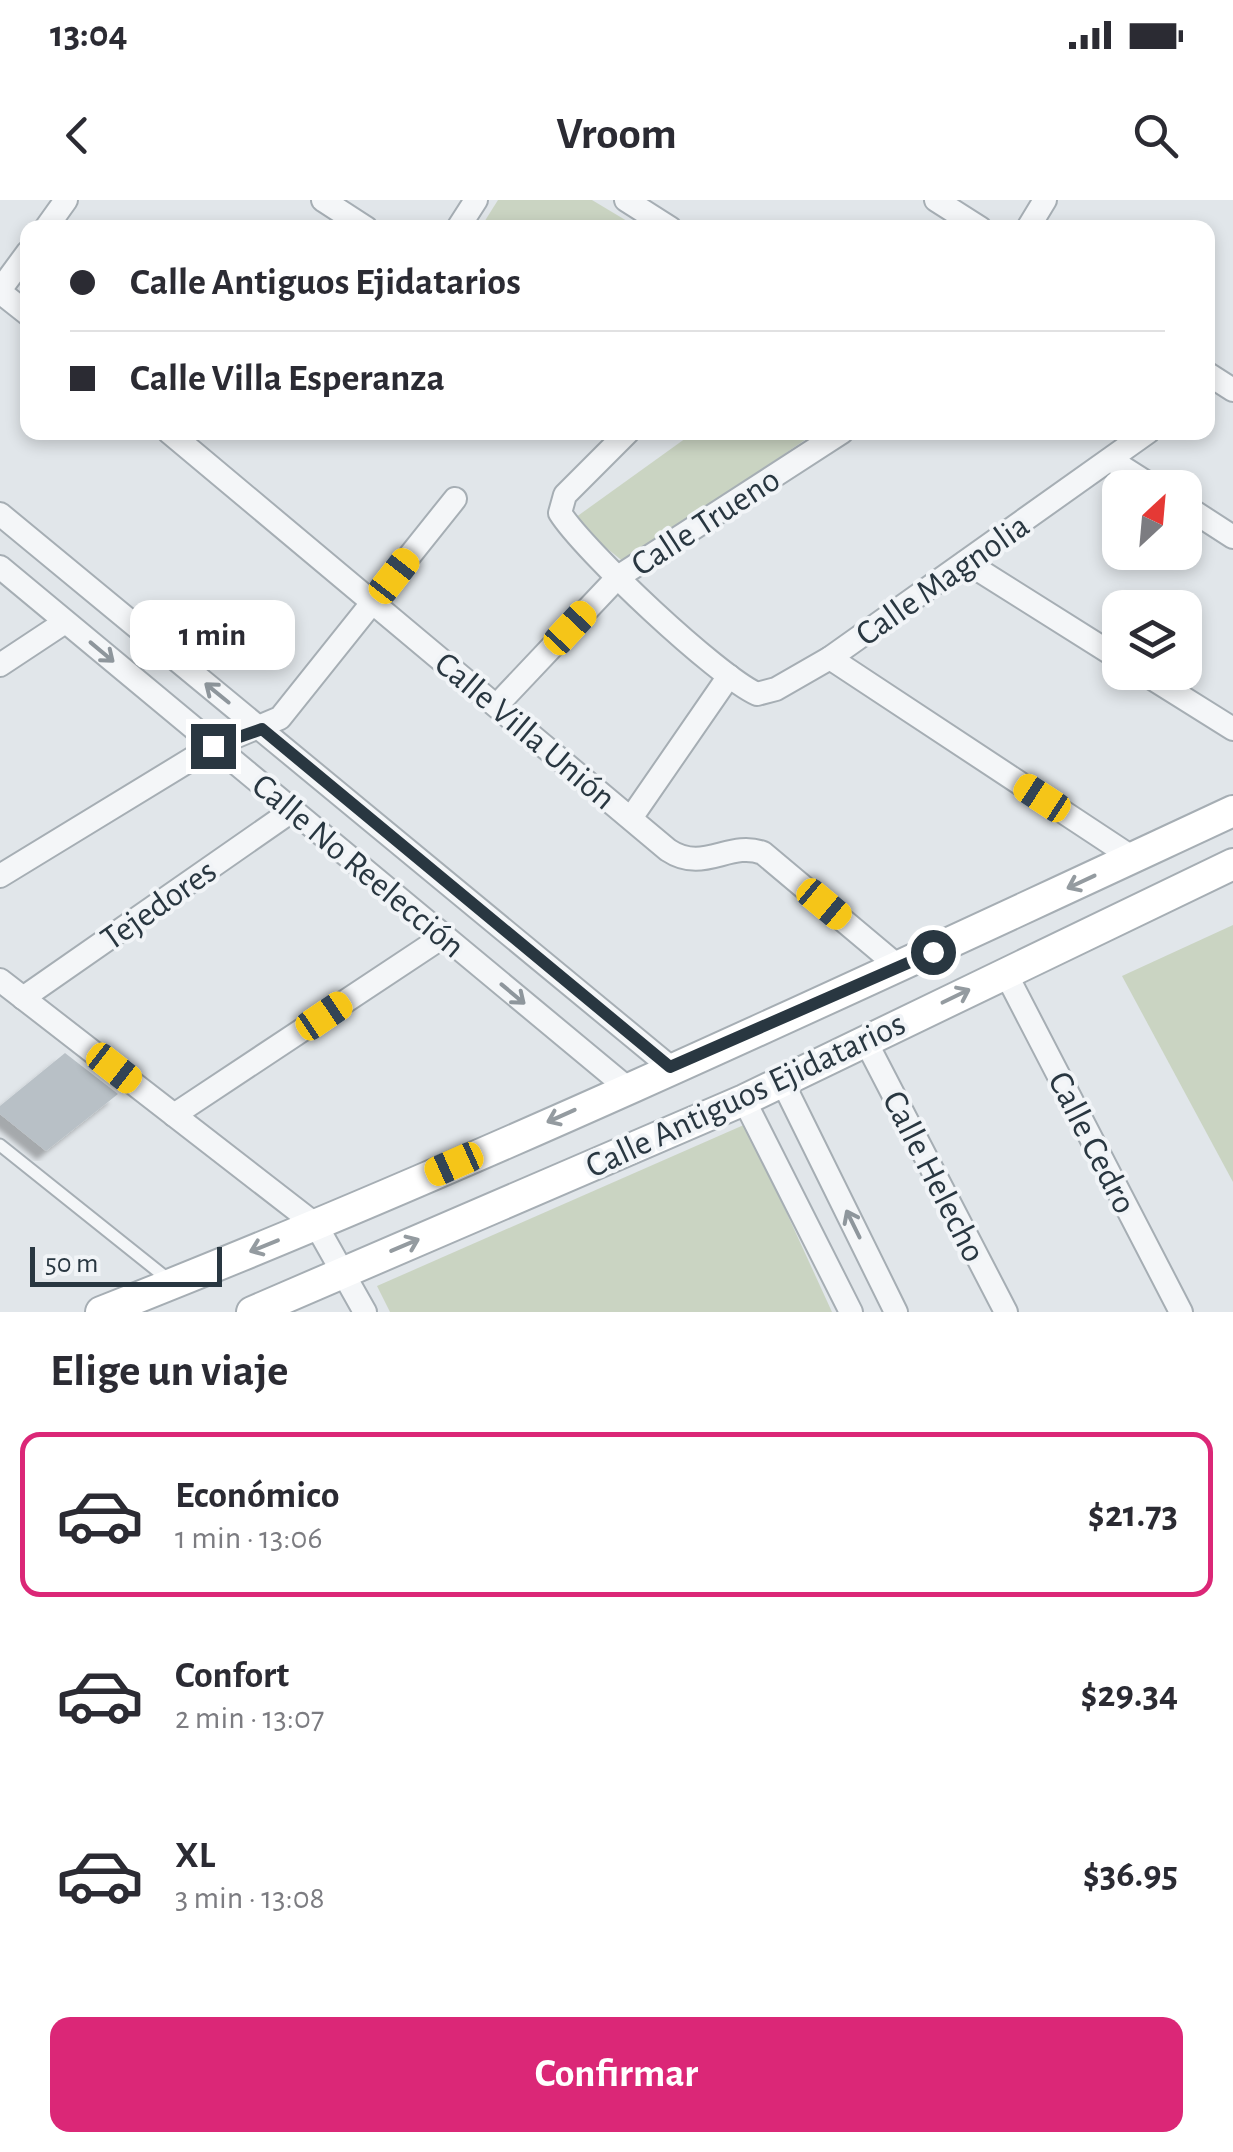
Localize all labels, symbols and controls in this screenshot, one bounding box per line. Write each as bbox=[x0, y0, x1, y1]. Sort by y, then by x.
text: 13:04 bbox=[50, 16, 128, 54]
icon: back bbox=[50, 108, 105, 163]
icon: search bbox=[1128, 108, 1183, 163]
text: Vroom bbox=[556, 112, 677, 157]
text: Calle Antiguos Ejidatarios bbox=[130, 264, 521, 302]
text: Calle Villa Esperanza bbox=[130, 360, 445, 398]
street label: Calle Trueno bbox=[625, 462, 786, 583]
north arrow bbox=[1102, 470, 1202, 570]
map controls bbox=[1102, 470, 1202, 690]
street label: Calle Magnolia bbox=[850, 508, 1036, 653]
car bbox=[364, 543, 424, 609]
button: layers bbox=[1102, 590, 1202, 690]
car bbox=[539, 596, 601, 660]
callout: 1 min bbox=[130, 601, 296, 671]
text: 1 min bbox=[179, 619, 246, 651]
one-way arrow bbox=[88, 641, 114, 663]
street label: Calle Villa Unión bbox=[428, 646, 622, 816]
one-way arrow bbox=[205, 682, 231, 704]
route end bbox=[191, 724, 236, 769]
street label: Calle No Reelección bbox=[245, 767, 471, 965]
car bbox=[1009, 769, 1075, 827]
street label: Tejedores bbox=[95, 853, 223, 957]
car bbox=[791, 873, 857, 935]
one-way arrow bbox=[1067, 874, 1097, 893]
route start bbox=[911, 930, 956, 975]
one-way arrow bbox=[500, 982, 526, 1004]
one-way arrow bbox=[940, 985, 970, 1004]
car bbox=[291, 987, 357, 1045]
street label: Calle Antiguos Ejidatarios bbox=[581, 1006, 911, 1185]
car bbox=[81, 1038, 147, 1098]
street label: Calle Cedro bbox=[1041, 1066, 1142, 1219]
street label: Calle Helecho bbox=[876, 1086, 992, 1268]
one-way arrow bbox=[546, 1108, 577, 1126]
car bbox=[420, 1138, 488, 1190]
one-way arrow bbox=[843, 1210, 862, 1240]
one-way arrow bbox=[389, 1235, 420, 1253]
one-way arrow bbox=[249, 1239, 280, 1257]
scale bar bbox=[30, 1242, 222, 1286]
text: 50 m bbox=[45, 1250, 99, 1278]
text: Elige un viaje bbox=[50, 1349, 289, 1394]
icon: car bbox=[55, 1470, 145, 1560]
text: Económico bbox=[175, 1477, 339, 1515]
text: $21.73 bbox=[1088, 1496, 1178, 1534]
text: 1 min · 13:06 bbox=[175, 1522, 323, 1554]
icon: car bbox=[55, 1650, 145, 1740]
text: Confort bbox=[175, 1657, 289, 1695]
text: $29.34 bbox=[1080, 1676, 1178, 1714]
text: 2 min · 13:07 bbox=[175, 1702, 324, 1734]
icon: car bbox=[55, 1830, 145, 1920]
text: XL bbox=[175, 1837, 215, 1875]
text: $36.95 bbox=[1083, 1856, 1178, 1894]
text: 3 min · 13:08 bbox=[175, 1882, 325, 1914]
button: Confirmar bbox=[50, 2017, 1183, 2132]

